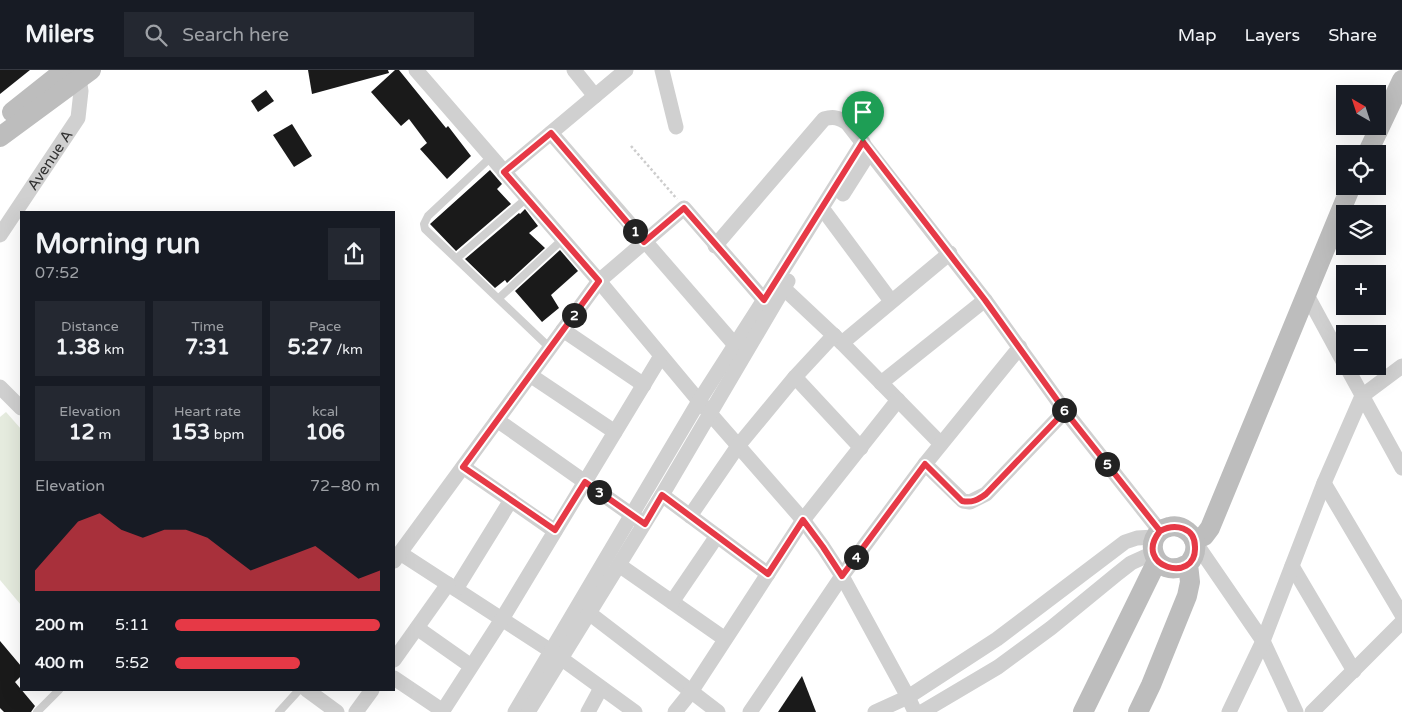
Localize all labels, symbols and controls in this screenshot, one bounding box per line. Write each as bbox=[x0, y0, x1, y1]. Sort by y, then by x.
search box bbox=[124, 12, 474, 57]
text: Milers bbox=[25, 20, 94, 49]
icon: search bbox=[142, 21, 170, 49]
text: Search here bbox=[182, 24, 289, 46]
text: Map bbox=[1178, 24, 1217, 46]
text: Layers bbox=[1245, 24, 1300, 46]
text: Share bbox=[1328, 24, 1377, 46]
north arrow bbox=[1336, 85, 1386, 135]
map controls bbox=[1336, 85, 1386, 375]
pin bbox=[842, 91, 884, 142]
icon: arrive bbox=[849, 98, 877, 126]
street label: Avenue A bbox=[23, 126, 77, 194]
button: locate bbox=[1336, 145, 1386, 195]
button: layers bbox=[1336, 205, 1386, 255]
pin: 1 bbox=[622, 218, 648, 244]
text: 1 bbox=[631, 223, 640, 240]
text: Morning run bbox=[35, 227, 200, 261]
button: share bbox=[328, 228, 380, 280]
text: 07:52 bbox=[35, 263, 79, 283]
button: + bbox=[1336, 265, 1386, 315]
pin: 2 bbox=[562, 302, 586, 328]
text: 2 bbox=[570, 307, 579, 324]
text: Distance bbox=[61, 318, 119, 335]
text: Time bbox=[191, 318, 224, 335]
text: Pace bbox=[309, 318, 341, 335]
button: − bbox=[1336, 325, 1386, 375]
text: 1.38 bbox=[55, 335, 100, 360]
text: 7:31 bbox=[185, 335, 230, 360]
text: 5:27 bbox=[287, 335, 333, 360]
text: km bbox=[100, 341, 124, 358]
text: /km bbox=[333, 341, 363, 358]
pin: 6 bbox=[1052, 398, 1076, 422]
text: 6 bbox=[1060, 402, 1069, 419]
text: Elevation bbox=[59, 403, 120, 420]
text: Heart rate bbox=[174, 403, 241, 420]
text: kcal bbox=[312, 403, 338, 420]
text: 12 bbox=[68, 420, 95, 445]
text: 153 bbox=[171, 420, 210, 445]
text: 106 bbox=[305, 420, 345, 445]
text: m bbox=[95, 426, 111, 443]
text: bpm bbox=[210, 426, 244, 443]
pin: 5 bbox=[1094, 452, 1120, 476]
text: 5 bbox=[1103, 456, 1112, 473]
text: Elevation bbox=[35, 476, 105, 496]
text: 72–80 m bbox=[310, 476, 380, 496]
pin: 3 bbox=[586, 480, 612, 504]
text: 3 bbox=[595, 484, 604, 501]
pin: 4 bbox=[844, 544, 868, 570]
text: 4 bbox=[852, 549, 861, 566]
text: 200 m bbox=[35, 615, 84, 635]
text: 5:11 bbox=[115, 615, 149, 635]
text: 400 m bbox=[35, 653, 84, 673]
text: 5:52 bbox=[115, 653, 149, 673]

